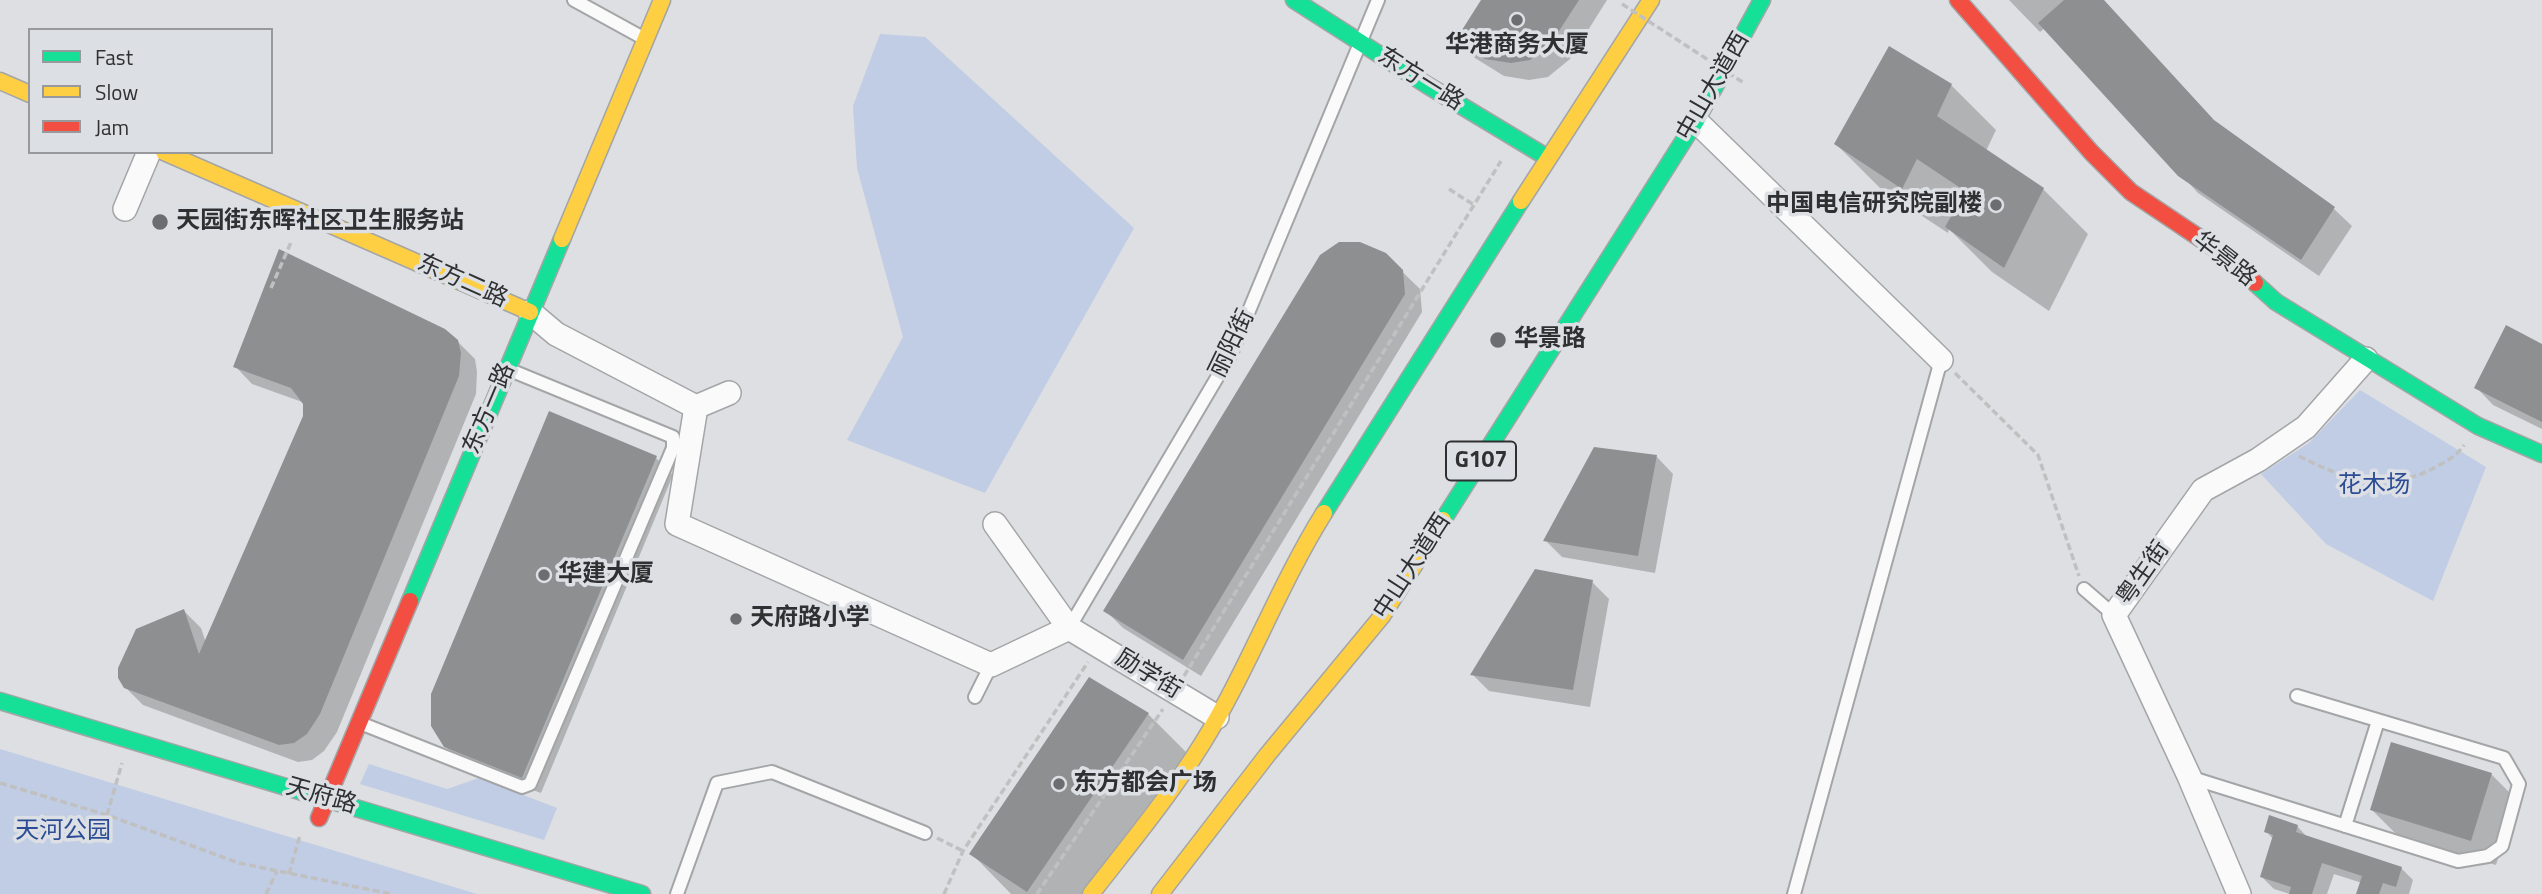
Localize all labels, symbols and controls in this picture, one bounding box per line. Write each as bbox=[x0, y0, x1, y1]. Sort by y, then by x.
marker: 华港商务大厦 bbox=[1509, 12, 1525, 28]
legend bbox=[28, 28, 273, 154]
street label: 中山大道西 bbox=[1672, 28, 1756, 146]
place label: 华港商务大厦 bbox=[1445, 32, 1589, 60]
text: Fast bbox=[95, 41, 133, 73]
street label: 东方一路 bbox=[1372, 42, 1468, 118]
text: Slow bbox=[95, 76, 138, 108]
text: Jam bbox=[95, 111, 129, 143]
place label: 中国电信研究院副楼 bbox=[1766, 191, 1982, 219]
marker: 中国电信研究院副楼 bbox=[1988, 197, 2004, 213]
place label: 天园街东晖社区卫生服务站 bbox=[176, 208, 464, 236]
marker: 天园街东晖社区卫生服务站 bbox=[150, 212, 170, 232]
street label: 华景路 bbox=[2187, 226, 2261, 294]
street label: 东方二路 bbox=[412, 249, 512, 315]
street label: 丽阳街 bbox=[1204, 305, 1262, 383]
place label: 华景路 bbox=[1514, 326, 1586, 354]
marker: 华景路 bbox=[1488, 330, 1508, 350]
street label: 东方一路 bbox=[458, 359, 522, 459]
road number: G107 bbox=[1446, 442, 1516, 481]
park label: 花木场 bbox=[2338, 472, 2410, 500]
street label: 中山大道西 bbox=[1368, 509, 1458, 625]
street label: 粤生街 bbox=[2112, 536, 2176, 612]
place label: 华建大厦 bbox=[558, 561, 654, 589]
marker: 华建大厦 bbox=[536, 567, 552, 583]
place label: 天府路小学 bbox=[750, 605, 870, 633]
marker: 天府路小学 bbox=[728, 611, 744, 627]
street label: 励学街 bbox=[1110, 644, 1186, 706]
place label: 东方都会广场 bbox=[1073, 770, 1217, 798]
street label: 天府路 bbox=[282, 773, 360, 821]
marker: 东方都会广场 bbox=[1051, 776, 1067, 792]
park label: 天河公园 bbox=[15, 818, 111, 846]

